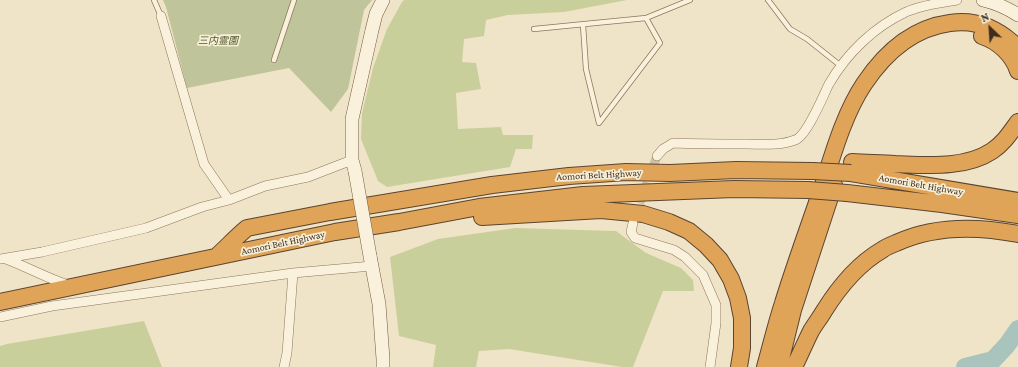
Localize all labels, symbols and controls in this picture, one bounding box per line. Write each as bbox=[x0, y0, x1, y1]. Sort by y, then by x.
north arrow bbox=[970, 8, 1010, 48]
text: N bbox=[979, 10, 991, 24]
park label: 三内霊園 bbox=[198, 35, 238, 47]
street label: Aomori Belt Highway bbox=[556, 167, 642, 183]
street label: Aomori Belt Highway bbox=[878, 172, 964, 198]
street label: Aomori Belt Highway bbox=[240, 228, 326, 258]

